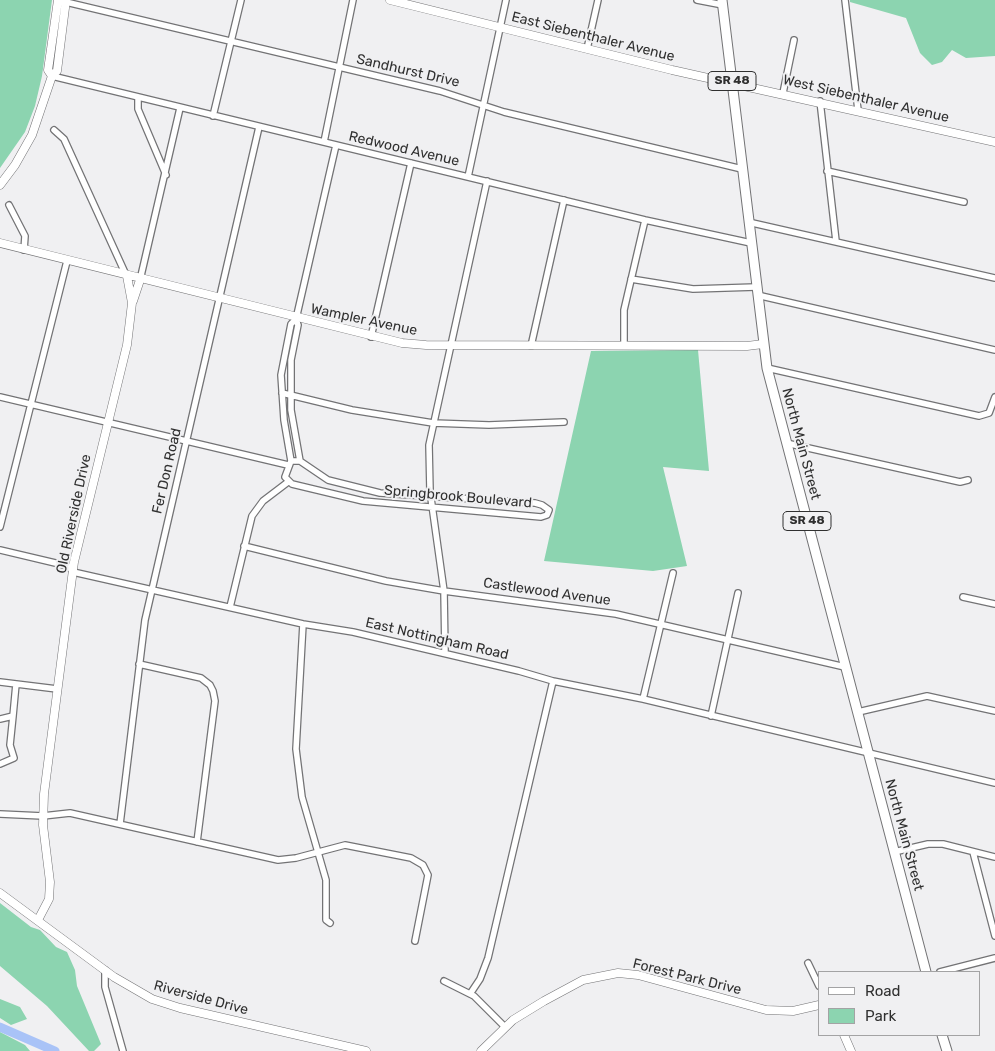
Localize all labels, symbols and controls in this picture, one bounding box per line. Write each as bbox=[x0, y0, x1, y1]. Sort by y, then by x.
street label: East Siebenthaler Avenue bbox=[510, 9, 676, 65]
street label: Sandhurst Drive bbox=[355, 51, 461, 91]
road number: SR 48 bbox=[708, 72, 756, 90]
street label: West Siebenthaler Avenue bbox=[781, 72, 951, 126]
street label: Redwood Avenue bbox=[347, 128, 461, 170]
street label: Wampler Avenue bbox=[309, 301, 419, 339]
street label: North Main Street bbox=[778, 386, 824, 502]
street label: Fer Don Road bbox=[149, 427, 185, 515]
street label: Old Riverside Drive bbox=[53, 453, 95, 575]
street label: Springbrook Boulevard bbox=[383, 482, 533, 512]
road number: SR 48 bbox=[783, 512, 831, 530]
street label: Castlewood Avenue bbox=[482, 575, 612, 609]
street label: East Nottingham Road bbox=[364, 614, 510, 664]
street label: North Main Street bbox=[881, 777, 927, 893]
street label: Forest Park Drive bbox=[631, 955, 743, 999]
legend bbox=[818, 971, 980, 1036]
street label: Riverside Drive bbox=[152, 977, 250, 1019]
text: Road bbox=[865, 982, 901, 1000]
text: Park bbox=[865, 1007, 896, 1025]

